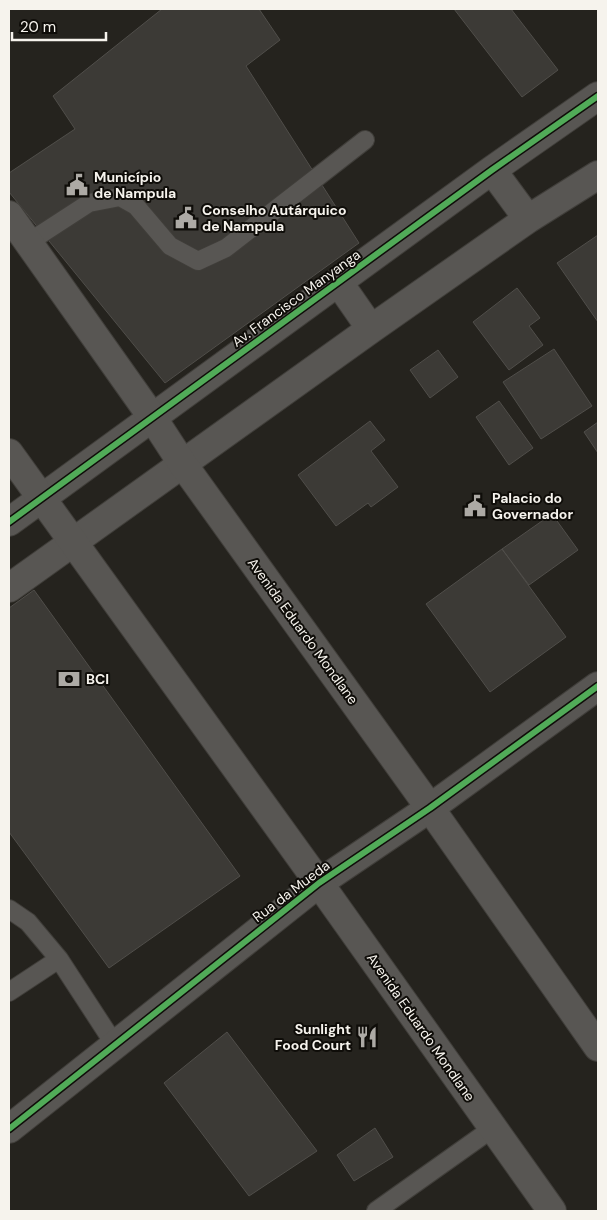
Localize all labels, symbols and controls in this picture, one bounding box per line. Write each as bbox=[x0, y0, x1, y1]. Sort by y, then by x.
scale bar bbox=[12, 10, 106, 42]
text: 20 m bbox=[20, 17, 56, 37]
place label: Município de Nampula bbox=[94, 168, 176, 202]
public building icon: Município de Nampula bbox=[64, 172, 90, 198]
place label: Conselho Autárquico de Nampula bbox=[202, 201, 347, 235]
public building icon: Conselho Autárquico de Nampula bbox=[173, 205, 199, 231]
street label: Av. Francisco Manyanga bbox=[228, 245, 364, 351]
place label: Palacio do Governador bbox=[492, 489, 573, 523]
public building icon: Palacio do Governador bbox=[462, 493, 488, 519]
street label: Avenida Eduardo Mondlane bbox=[244, 554, 362, 708]
bank icon: BCI bbox=[56, 666, 82, 692]
place label: BCI bbox=[86, 670, 109, 688]
street label: Rua da Mueda bbox=[249, 856, 333, 926]
street label: Avenida Eduardo Mondlane bbox=[363, 949, 479, 1105]
place label: Sunlight Food Court bbox=[275, 1020, 351, 1054]
restaurant icon: Sunlight Food Court bbox=[354, 1024, 380, 1050]

